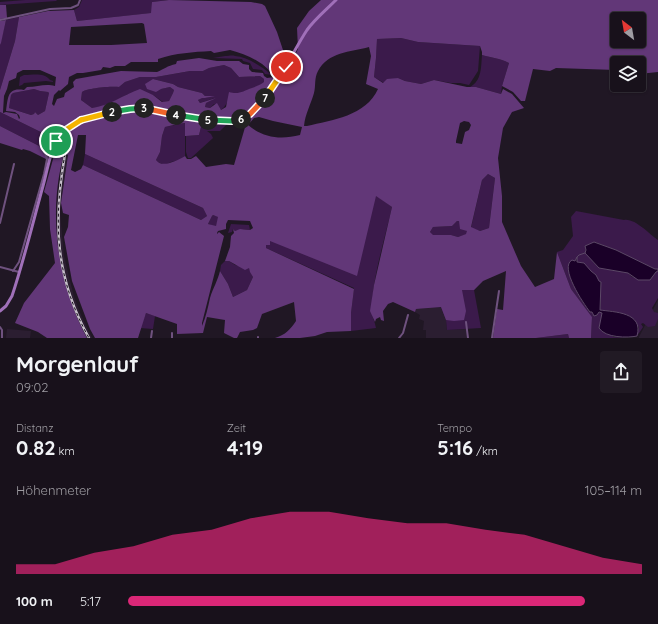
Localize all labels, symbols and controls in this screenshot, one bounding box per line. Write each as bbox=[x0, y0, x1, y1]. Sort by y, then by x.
north arrow bbox=[610, 12, 646, 48]
map controls bbox=[610, 12, 646, 92]
pin bbox=[269, 50, 303, 84]
icon: check bbox=[275, 56, 297, 78]
button: layers bbox=[610, 56, 646, 92]
pin: 7 bbox=[255, 88, 275, 108]
text: 7 bbox=[262, 91, 268, 105]
pin: 3 bbox=[134, 98, 154, 118]
text: 3 bbox=[141, 101, 147, 115]
pin: 2 bbox=[102, 102, 122, 122]
text: 2 bbox=[109, 105, 115, 119]
pin: 4 bbox=[166, 105, 186, 125]
text: 4 bbox=[173, 108, 179, 122]
pin: 6 bbox=[231, 109, 251, 129]
pin: 5 bbox=[198, 110, 218, 130]
text: 6 bbox=[238, 112, 244, 126]
text: 5 bbox=[205, 113, 211, 127]
pin bbox=[39, 124, 73, 158]
icon: arrive bbox=[45, 130, 67, 152]
text: Morgenlauf bbox=[16, 350, 139, 378]
button: share bbox=[600, 351, 642, 393]
text: 09:02 bbox=[16, 379, 48, 395]
text: Distanz bbox=[16, 421, 53, 435]
text: Zeit bbox=[227, 421, 246, 435]
text: Tempo bbox=[437, 421, 472, 435]
text: 0.82 bbox=[16, 435, 56, 460]
text: 4:19 bbox=[227, 435, 263, 460]
text: 5:16 bbox=[437, 435, 473, 460]
text: km bbox=[56, 444, 75, 458]
text: /km bbox=[473, 444, 498, 458]
text: Höhenmeter bbox=[16, 482, 91, 498]
text: 105–114 m bbox=[585, 482, 642, 498]
text: 100 m bbox=[16, 593, 53, 609]
text: 5:17 bbox=[80, 593, 101, 609]

